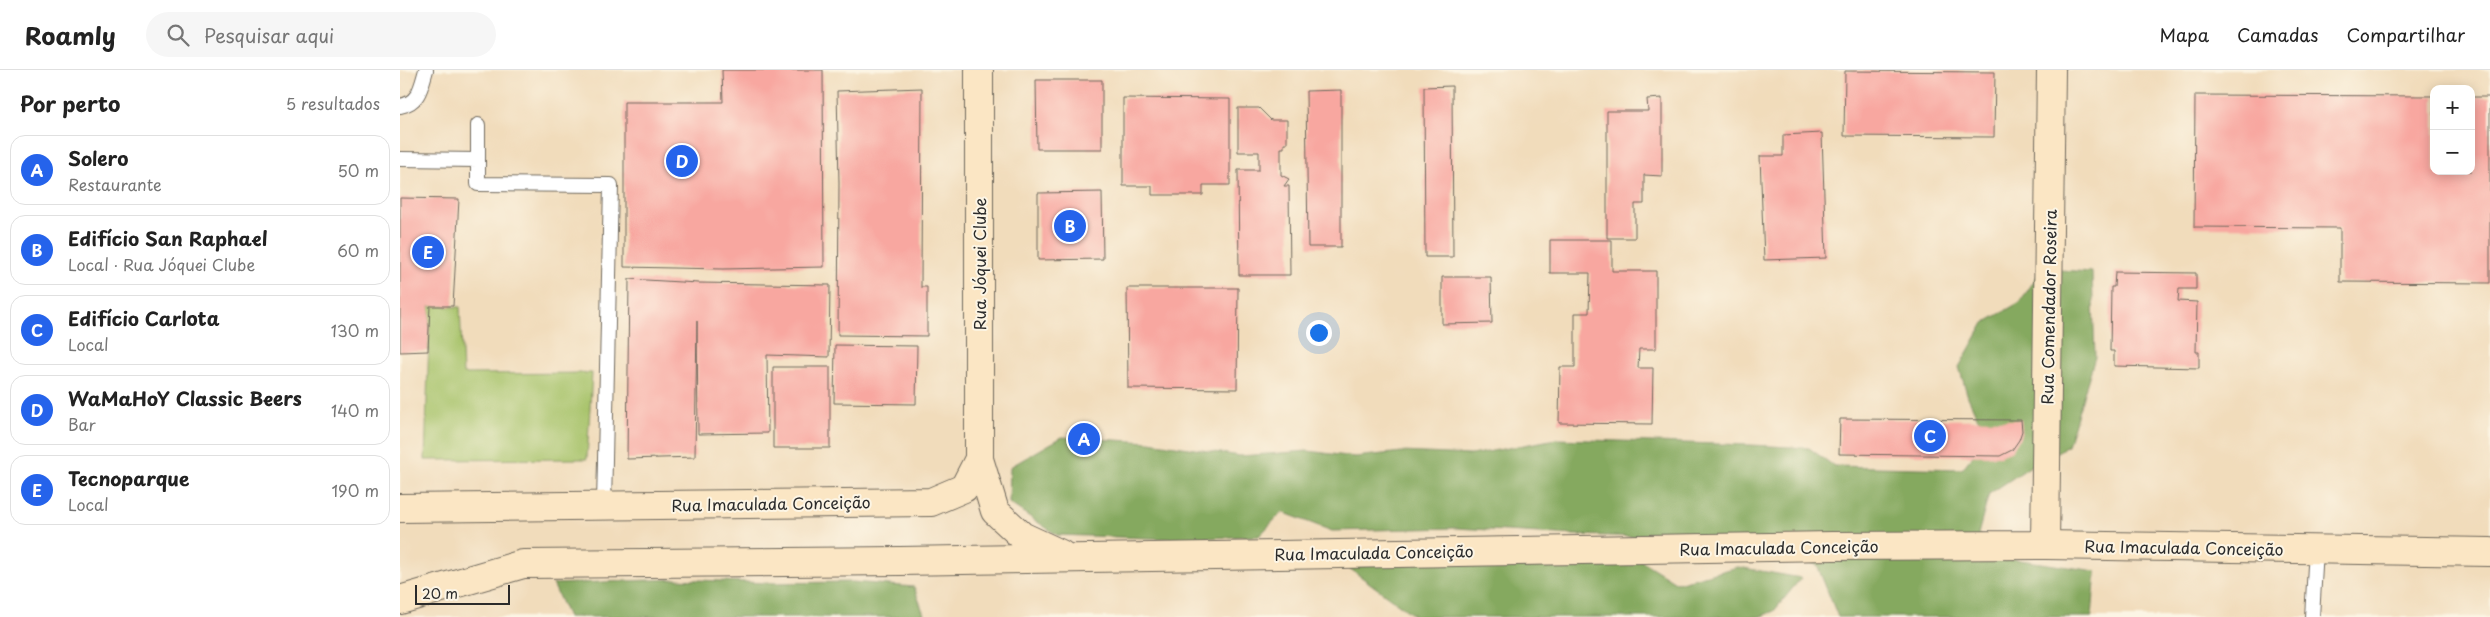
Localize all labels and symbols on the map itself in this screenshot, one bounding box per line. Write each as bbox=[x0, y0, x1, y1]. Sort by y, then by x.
pin: D bbox=[666, 142, 698, 180]
street label: Rua Jóquei Clube bbox=[967, 197, 991, 330]
pin: B bbox=[1054, 207, 1086, 245]
street label: Rua Comendador Roseira bbox=[2034, 209, 2062, 405]
pin: E bbox=[412, 233, 444, 271]
your location bbox=[1306, 320, 1332, 346]
pin: C bbox=[1914, 417, 1946, 455]
pin: A bbox=[1068, 420, 1100, 458]
street label: Rua Imaculada Conceição bbox=[671, 489, 871, 517]
street label: Rua Imaculada Conceição bbox=[1679, 533, 1879, 561]
street label: Rua Imaculada Conceição bbox=[2084, 533, 2284, 561]
street label: Rua Imaculada Conceição bbox=[1274, 538, 1474, 566]
scale bar bbox=[415, 582, 510, 605]

